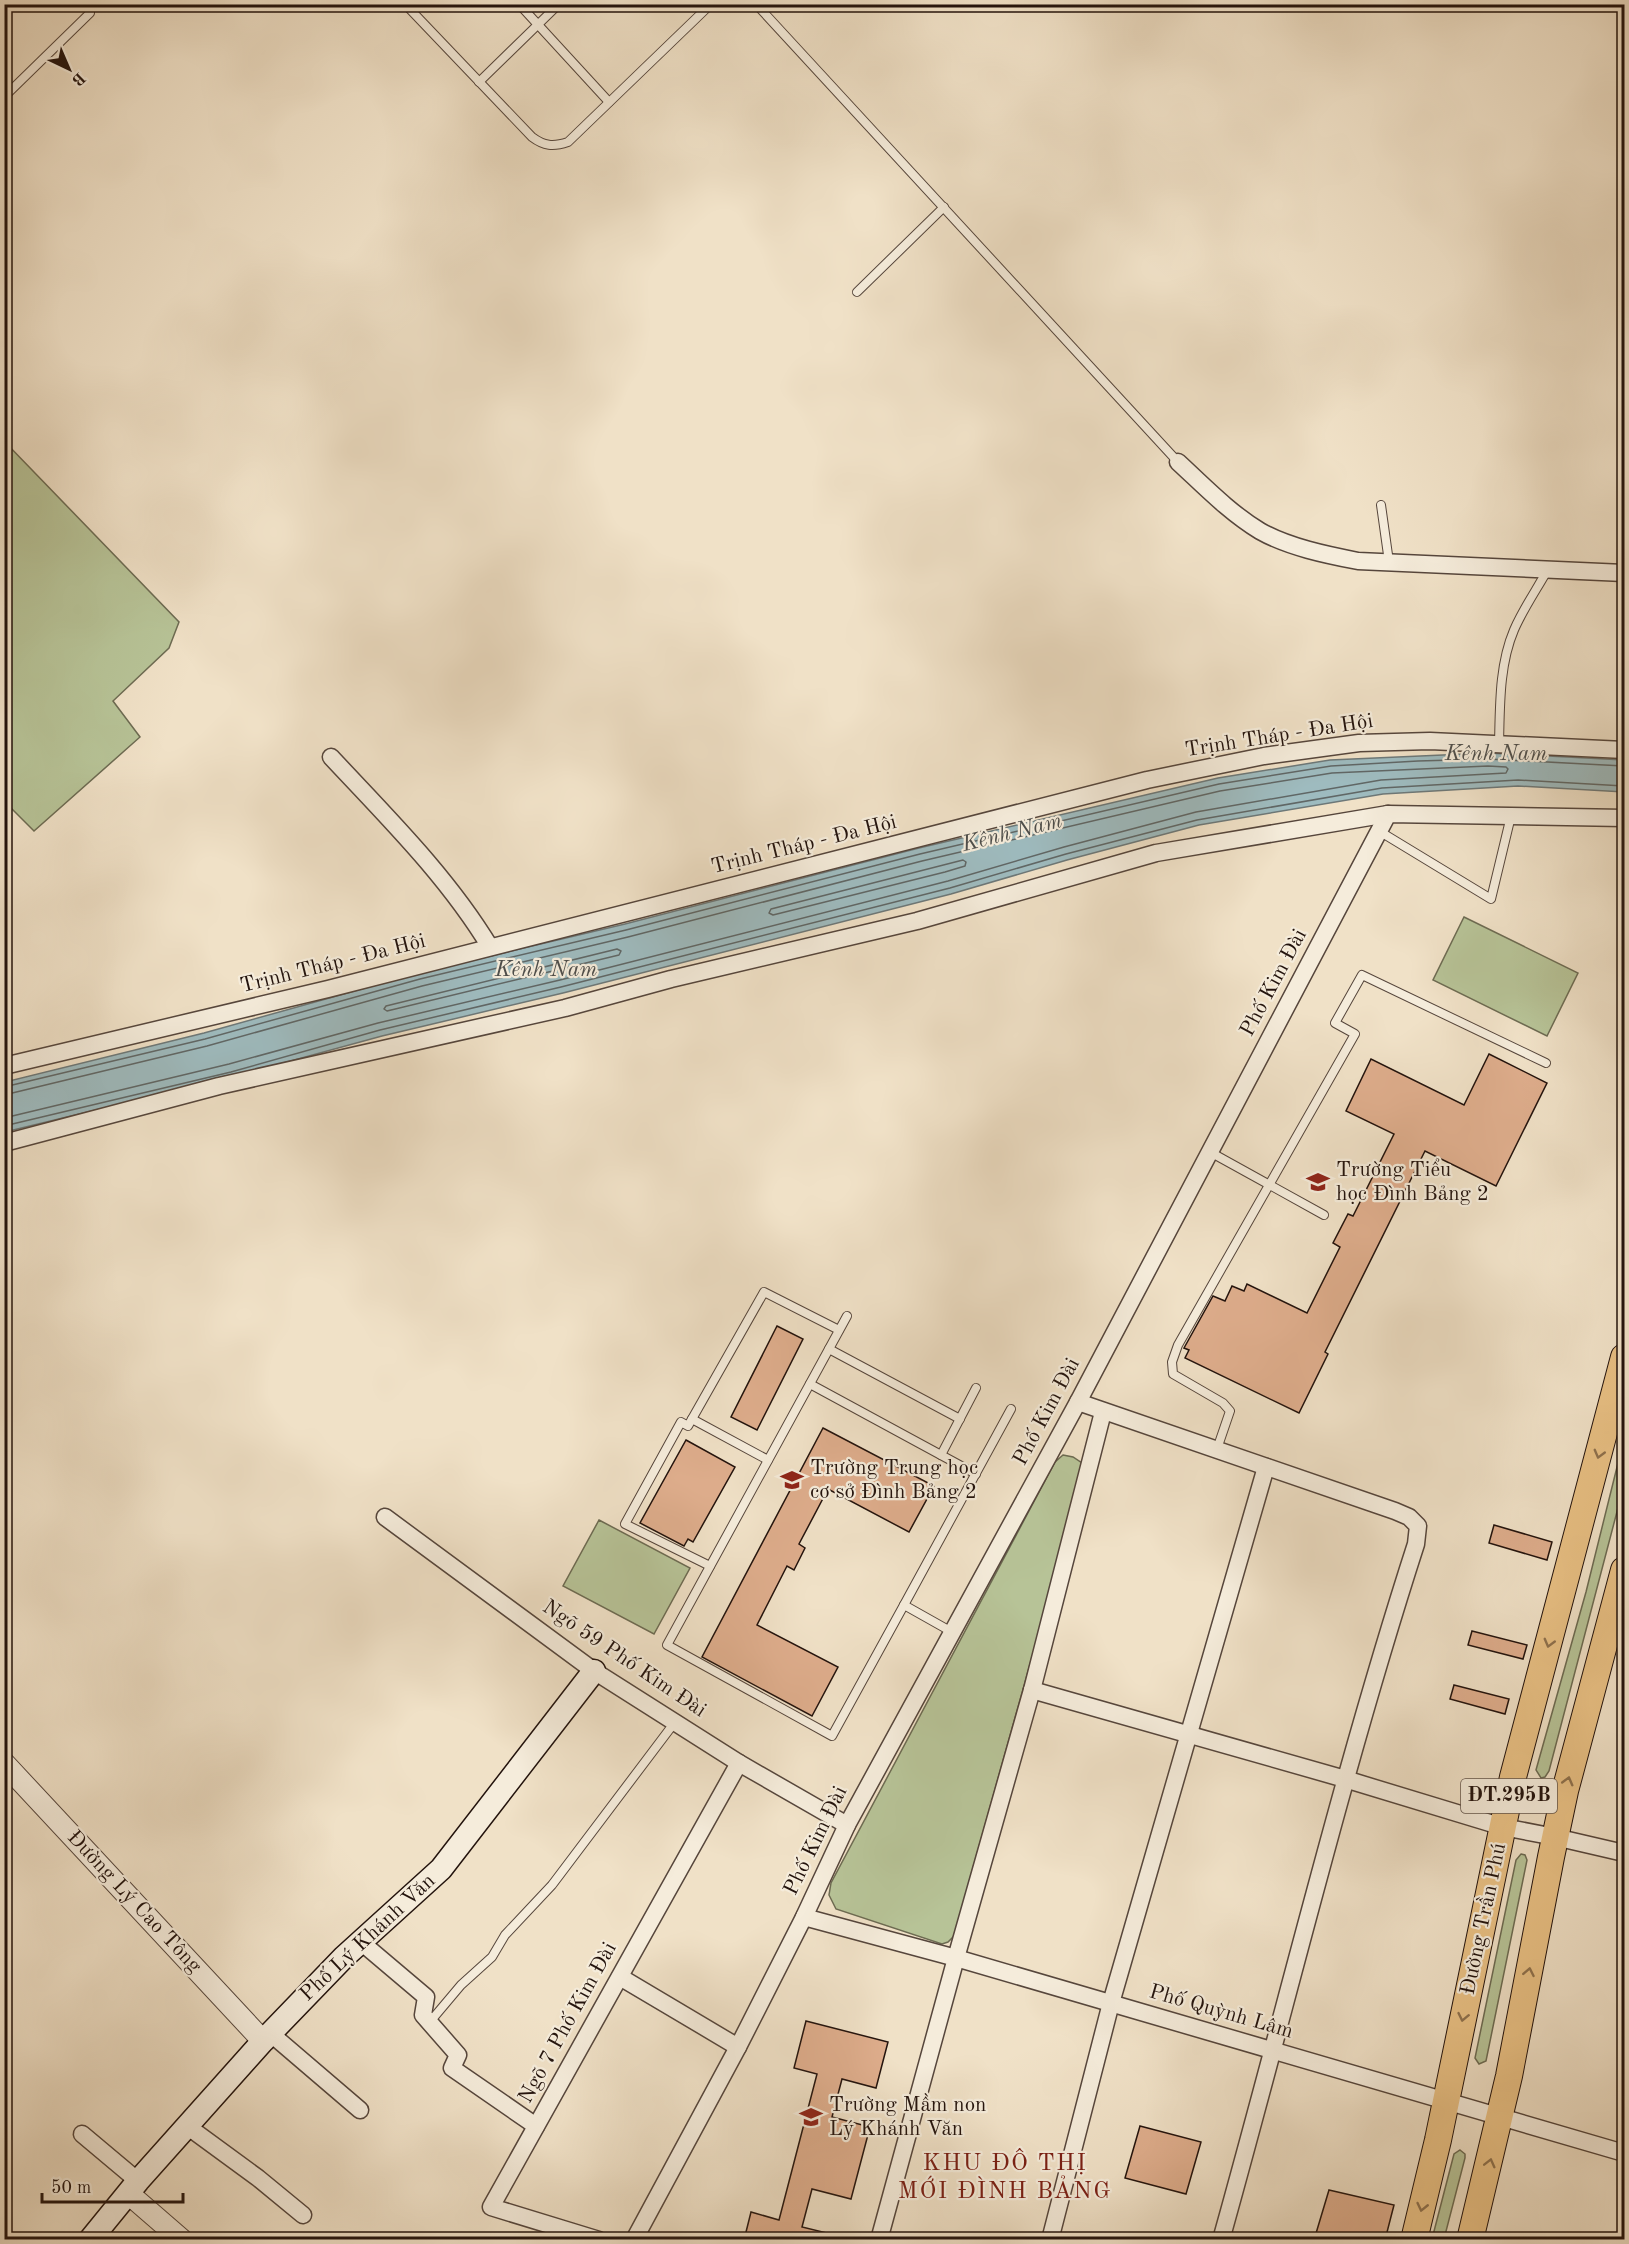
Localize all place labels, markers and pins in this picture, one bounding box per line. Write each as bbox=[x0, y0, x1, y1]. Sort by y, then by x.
place label: Trường Tiểu học Đình Bảng 2 bbox=[1336, 1158, 1489, 1205]
school or university icon: Trường Tiểu học Đình Bảng 2 bbox=[1305, 1169, 1331, 1195]
place label: Trường Trung học cơ sở Đình Bảng 2 bbox=[810, 1458, 978, 1503]
school or university icon: Trường Trung học cơ sở Đình Bảng 2 bbox=[779, 1467, 805, 1493]
place label: Trường Mầm non Lý Khánh Văn bbox=[829, 2093, 986, 2140]
school or university icon: Trường Mầm non Lý Khánh Văn bbox=[798, 2104, 824, 2130]

